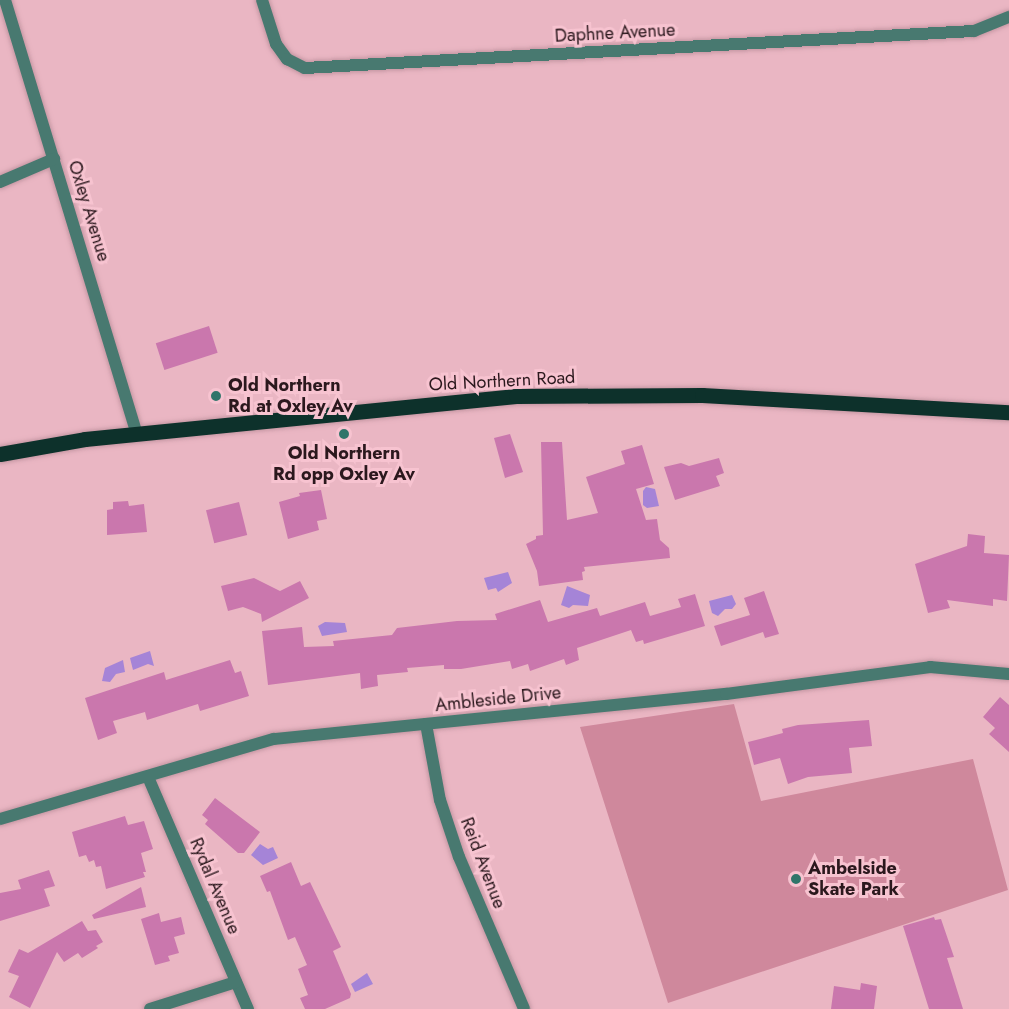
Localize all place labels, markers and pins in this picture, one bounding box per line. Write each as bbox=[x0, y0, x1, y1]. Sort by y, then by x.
place label: Old Northern Rd at Oxley Av bbox=[228, 375, 353, 418]
marker: Old Northern Rd at Oxley Av bbox=[209, 389, 223, 403]
marker: Old Northern Rd opp Oxley Av bbox=[337, 427, 351, 441]
place label: Old Northern Rd opp Oxley Av bbox=[273, 443, 415, 486]
place label: Ambelside Skate Park bbox=[808, 858, 899, 900]
marker: Ambelside Skate Park bbox=[789, 872, 803, 886]

